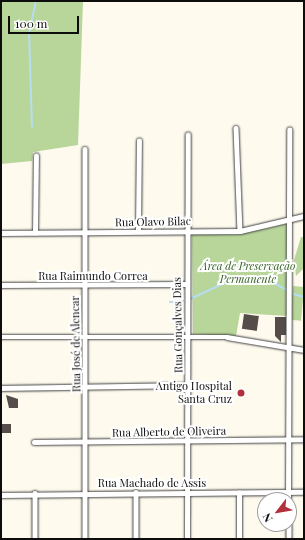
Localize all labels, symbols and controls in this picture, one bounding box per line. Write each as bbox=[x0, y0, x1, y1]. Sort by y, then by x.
scale bar bbox=[10, 8, 81, 34]
text: 100 m bbox=[15, 15, 47, 31]
street label: Rua Olavo Bilac bbox=[115, 215, 191, 229]
park label: Área de Preservação Permanente bbox=[201, 260, 295, 286]
street label: Rua Raimundo Correa bbox=[38, 269, 148, 283]
street label: Rua Gonçalves Dias bbox=[171, 277, 185, 373]
street label: Rua José de Alencar bbox=[69, 295, 83, 393]
place label: Antigo Hospital Santa Cruz bbox=[156, 380, 232, 406]
marker: Antigo Hospital Santa Cruz bbox=[235, 387, 247, 399]
street label: Rua Alberto de Oliveira bbox=[112, 424, 226, 440]
street label: Rua Machado de Assis bbox=[98, 476, 206, 490]
north arrow bbox=[257, 492, 297, 532]
text: N bbox=[259, 511, 276, 525]

